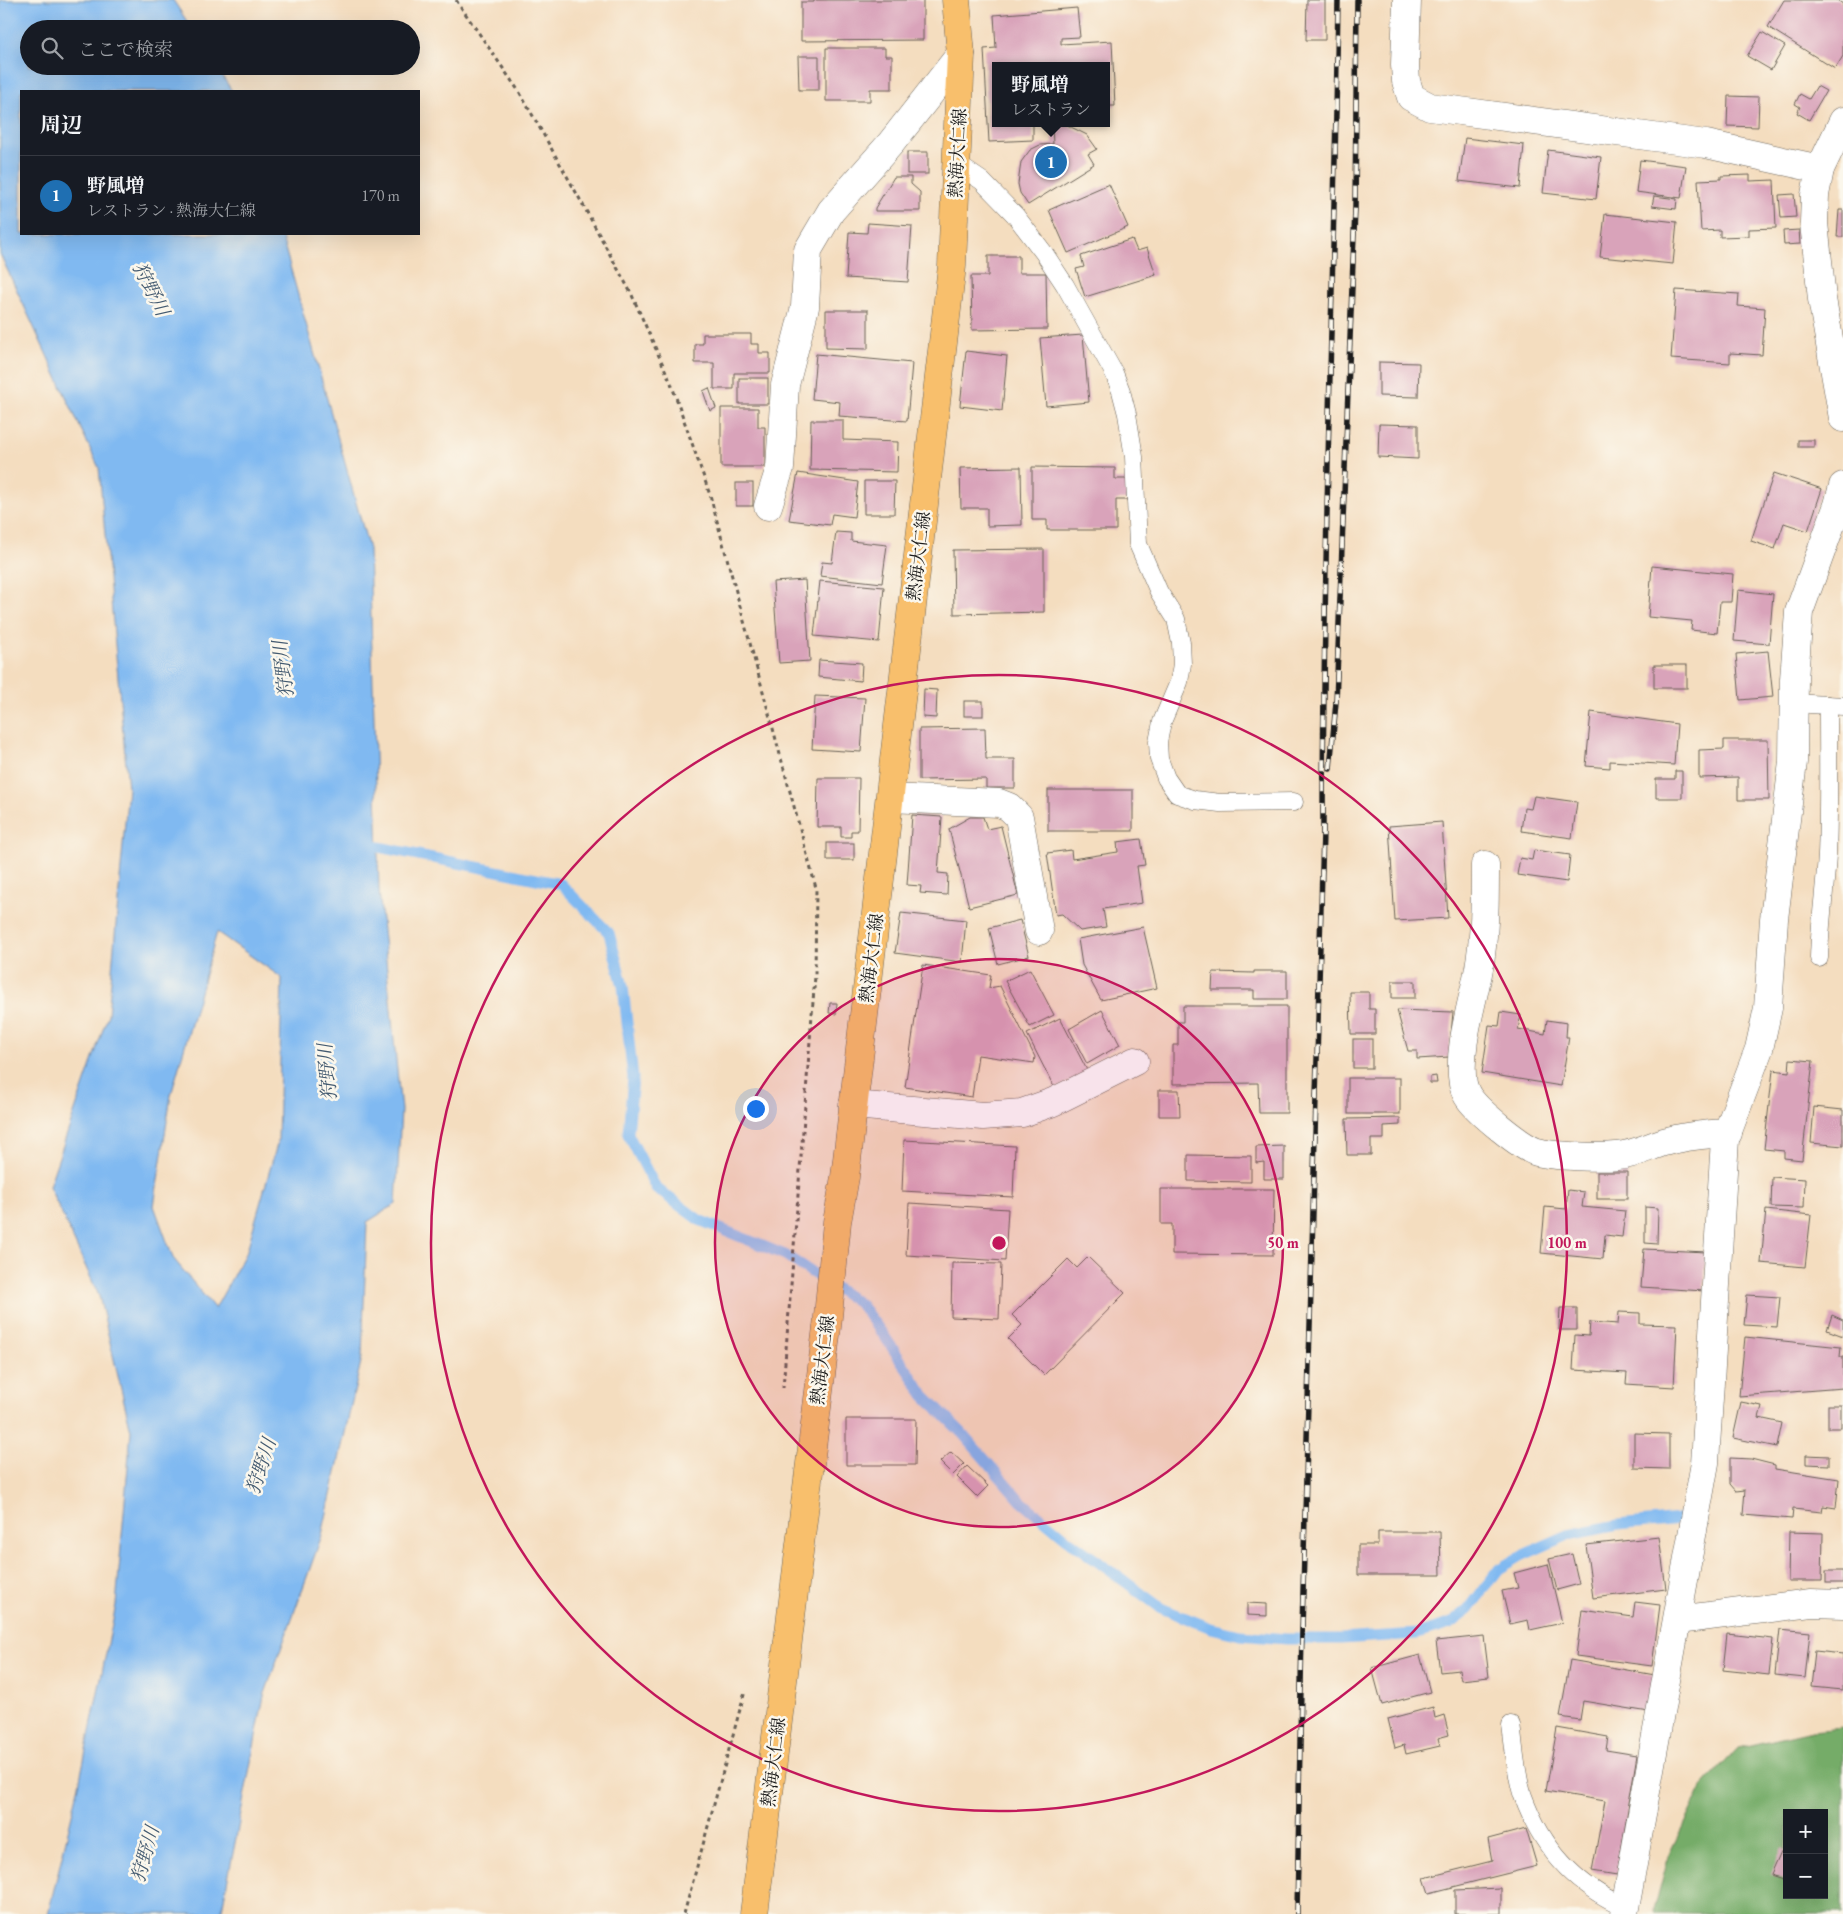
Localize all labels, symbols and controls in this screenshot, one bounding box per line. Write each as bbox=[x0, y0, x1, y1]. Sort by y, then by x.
search box bbox=[20, 20, 420, 75]
icon: search bbox=[38, 34, 66, 62]
text: ここで検索 bbox=[78, 37, 173, 62]
popup bbox=[992, 62, 1110, 127]
text: 野風増 bbox=[1011, 72, 1068, 97]
text: レストラン bbox=[1011, 99, 1091, 120]
street label: 熱海大仁線 bbox=[943, 107, 971, 199]
text: 周辺 bbox=[40, 111, 82, 138]
pin: 1 bbox=[1035, 143, 1067, 181]
text: 野風増 bbox=[87, 173, 144, 198]
text: 1 bbox=[52, 185, 60, 206]
text: 170 m bbox=[361, 185, 400, 206]
text: レストラン · 熱海大仁線 bbox=[87, 200, 256, 221]
water label: 狩野川 bbox=[127, 258, 176, 322]
street label: 熱海大仁線 bbox=[901, 510, 935, 602]
water label: 狩野川 bbox=[267, 637, 299, 699]
street label: 熱海大仁線 bbox=[854, 912, 888, 1004]
water label: 狩野川 bbox=[312, 1041, 342, 1101]
your location bbox=[743, 1096, 769, 1122]
text: 50 m bbox=[1267, 1233, 1299, 1252]
text: 100 m bbox=[1547, 1233, 1587, 1252]
centre of rings bbox=[990, 1234, 1008, 1252]
street label: 熱海大仁線 bbox=[805, 1314, 839, 1406]
water label: 狩野川 bbox=[240, 1433, 282, 1497]
street label: 熱海大仁線 bbox=[756, 1716, 790, 1808]
map controls bbox=[1783, 1809, 1828, 1899]
button: + bbox=[1783, 1809, 1828, 1854]
water label: 狩野川 bbox=[125, 1821, 165, 1885]
button: − bbox=[1783, 1854, 1828, 1899]

